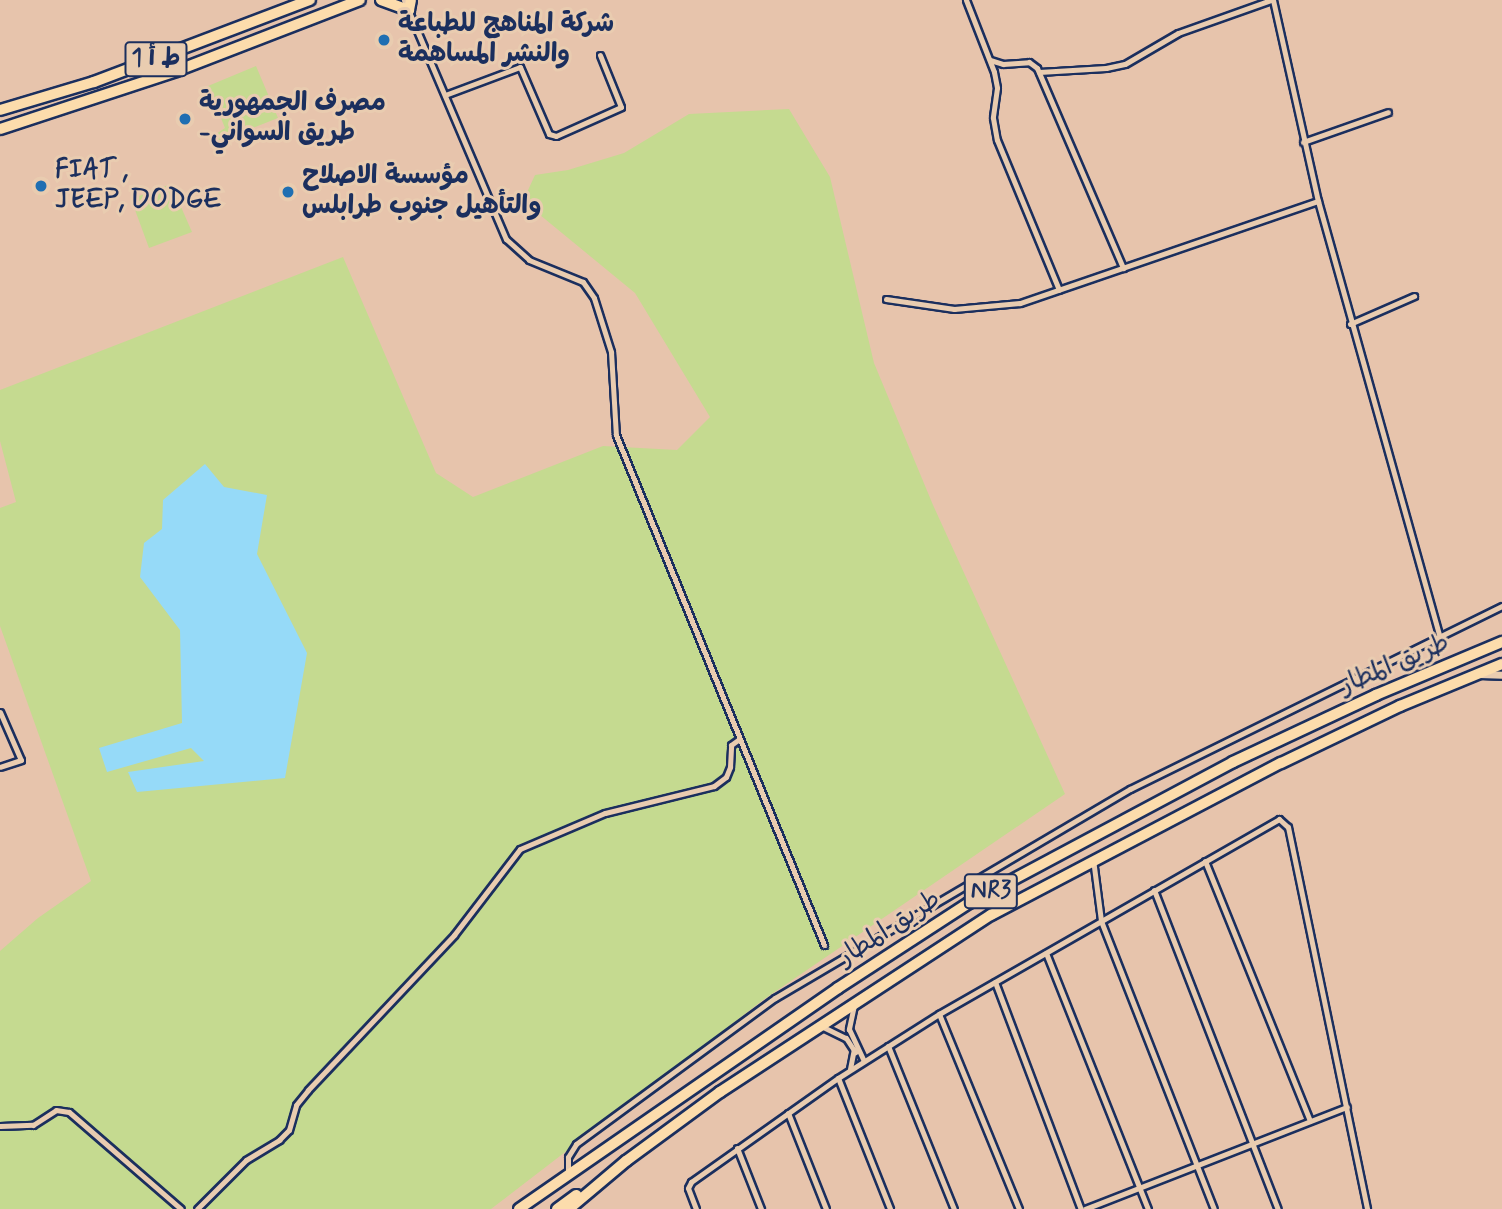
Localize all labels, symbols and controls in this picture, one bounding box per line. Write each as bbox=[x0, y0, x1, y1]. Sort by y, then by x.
place label: شركة المناهج للطباعة والنشر المساهمة bbox=[398, 9, 614, 70]
marker: شركة المناهج للطباعة والنشر المساهمة bbox=[376, 32, 392, 48]
road number: ط أ 1 bbox=[123, 38, 189, 80]
place label: مصرف الجمهورية -طريق السواني bbox=[199, 88, 386, 150]
marker: مصرف الجمهورية -طريق السواني bbox=[177, 111, 193, 127]
place label: FIAT , JEEP, DODGE bbox=[55, 155, 220, 216]
place label: مؤسسة الاصلاح والتأهيل جنوب طرابلس bbox=[302, 161, 542, 222]
marker: FIAT , JEEP, DODGE bbox=[33, 178, 49, 194]
marker: مؤسسة الاصلاح والتأهيل جنوب طرابلس bbox=[280, 184, 296, 200]
street label: طريق المطار bbox=[1335, 628, 1455, 702]
road number: NR3 bbox=[963, 870, 1019, 912]
street label: طريق المطار bbox=[833, 884, 947, 974]

